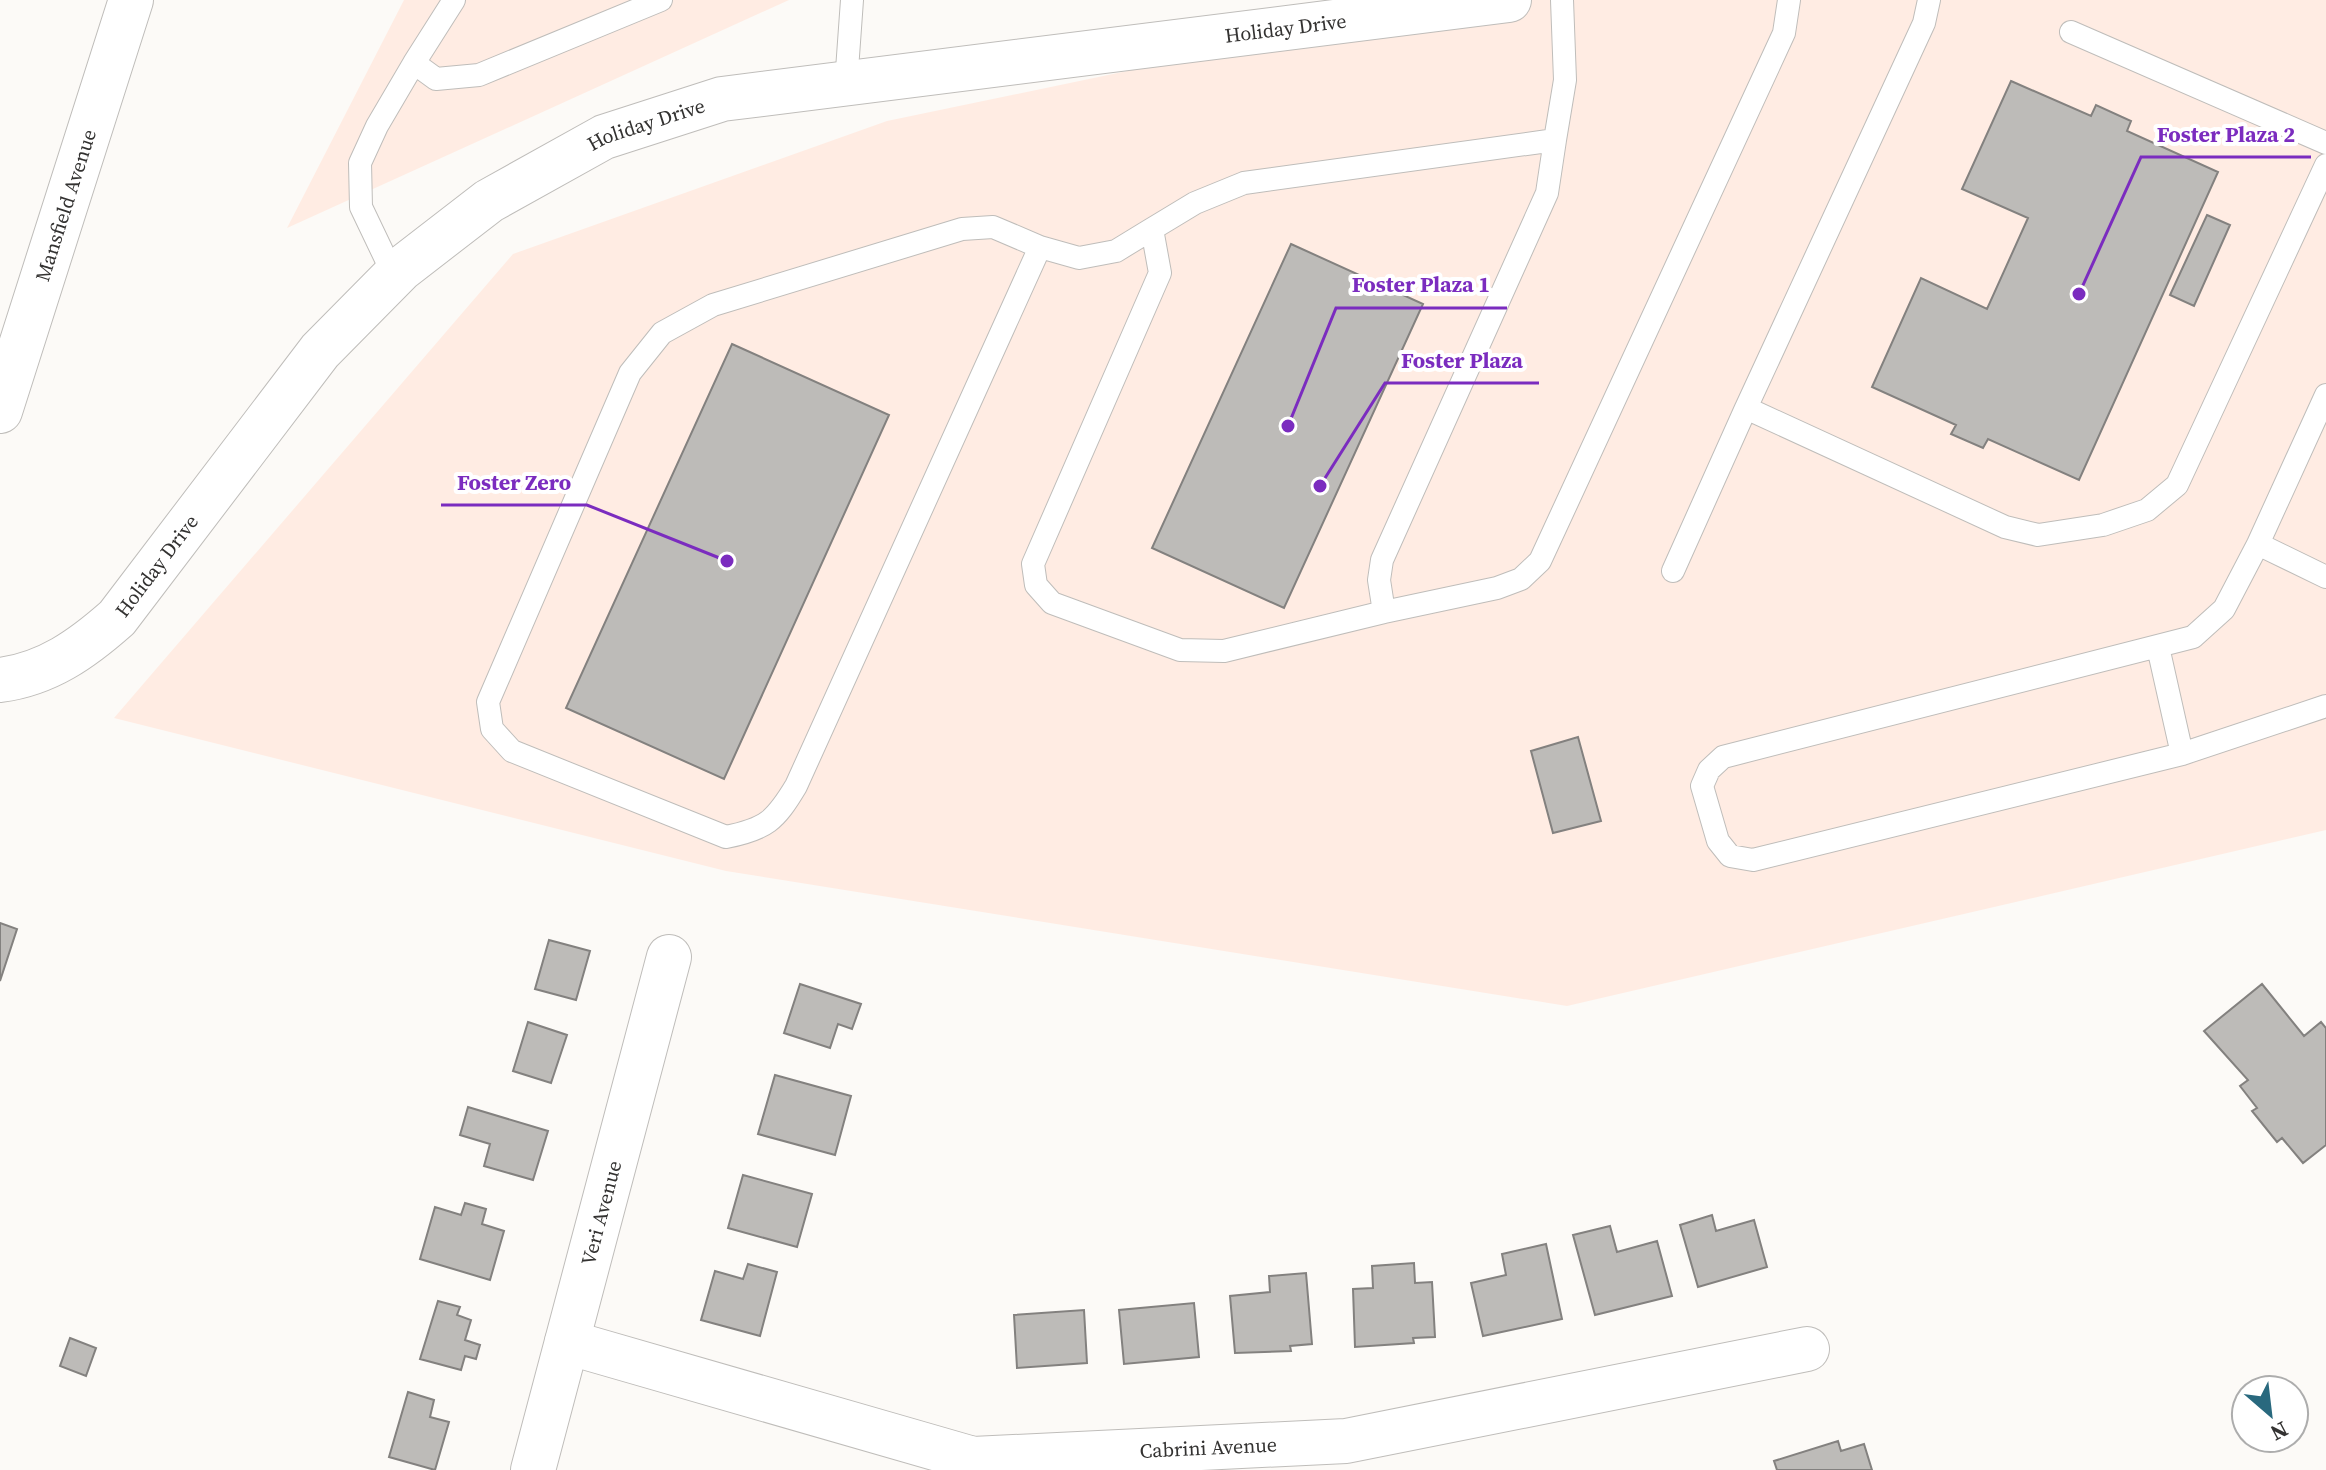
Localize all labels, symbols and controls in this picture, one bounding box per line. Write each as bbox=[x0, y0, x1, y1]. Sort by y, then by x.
street label: Holiday Drive bbox=[1223, 7, 1348, 50]
street label: Holiday Drive bbox=[582, 91, 708, 158]
callout: Foster Plaza 2 bbox=[2141, 111, 2311, 157]
text: Foster Plaza 2 bbox=[2157, 119, 2295, 149]
street label: Mansfield Avenue bbox=[28, 126, 103, 285]
callout: Foster Plaza 1 bbox=[1336, 262, 1507, 308]
text: Foster Plaza 1 bbox=[1352, 269, 1490, 299]
callout: Foster Plaza bbox=[1385, 337, 1539, 383]
text: Foster Plaza bbox=[1401, 345, 1523, 375]
callout: Foster Zero bbox=[441, 459, 587, 505]
text: Foster Zero bbox=[457, 467, 571, 497]
street label: Holiday Drive bbox=[108, 509, 205, 623]
street label: Veri Avenue bbox=[574, 1158, 628, 1268]
north arrow bbox=[2230, 1374, 2310, 1454]
text: N bbox=[2265, 1415, 2294, 1449]
street label: Cabrini Avenue bbox=[1139, 1430, 1277, 1465]

